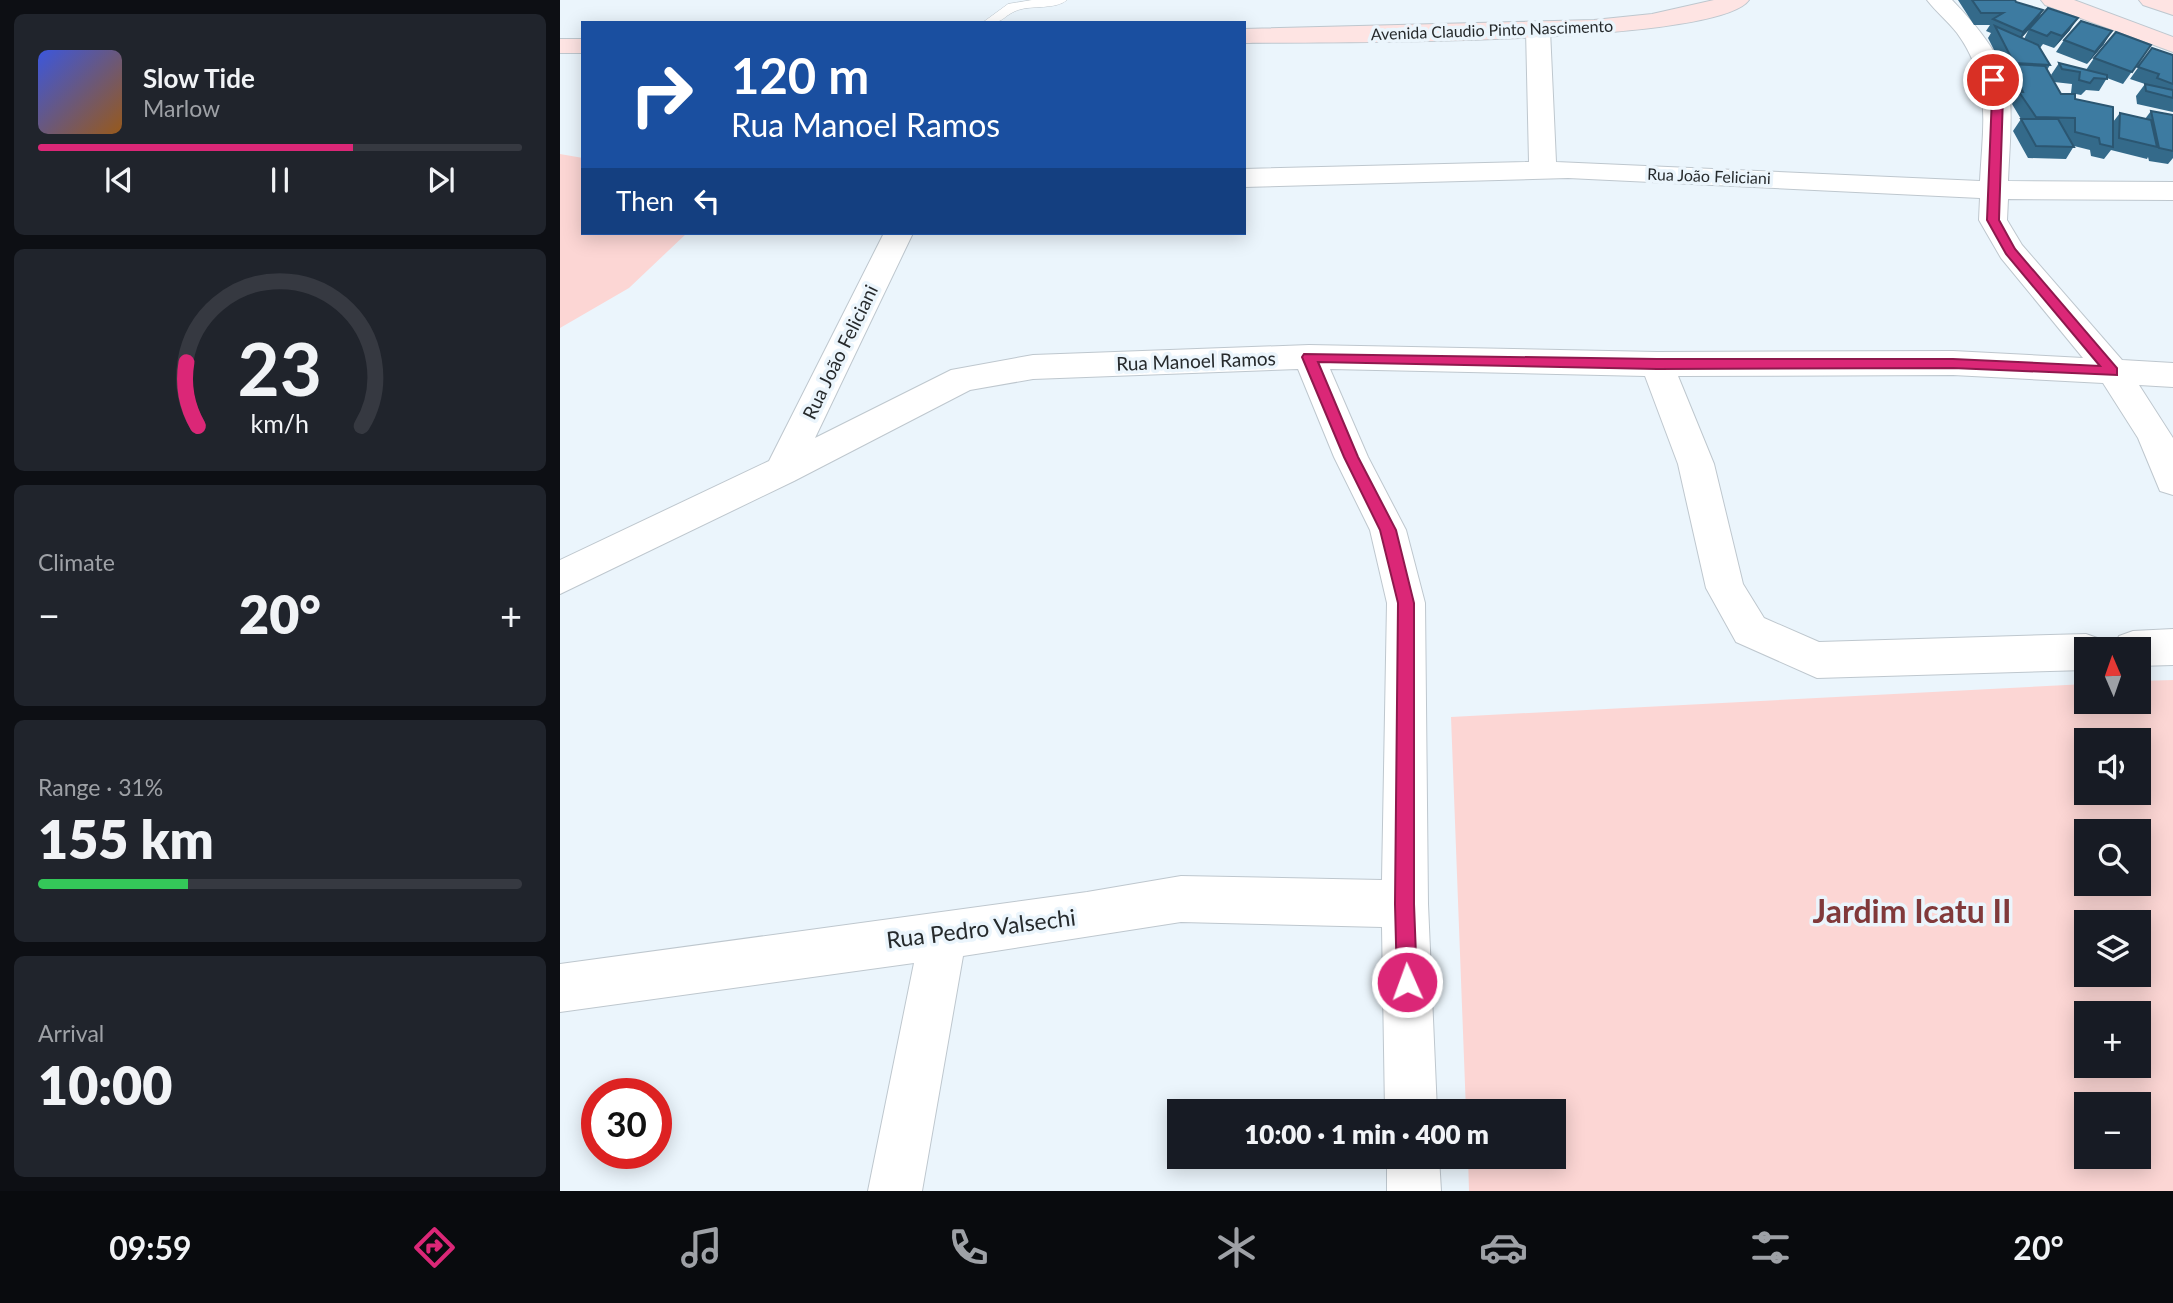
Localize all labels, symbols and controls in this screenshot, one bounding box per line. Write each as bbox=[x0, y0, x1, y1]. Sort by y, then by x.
street label: Avenida Claudio Pinto Nascimento bbox=[1371, 16, 1613, 43]
text: 120 m bbox=[731, 46, 869, 104]
icon: right bbox=[616, 49, 707, 140]
pin bbox=[1963, 50, 2023, 110]
icon: arrive bbox=[1974, 61, 2012, 99]
text: Slow Tide bbox=[143, 62, 255, 94]
text: Marlow bbox=[143, 94, 220, 122]
text: Rua Manoel Ramos bbox=[731, 105, 1000, 144]
icon: previous bbox=[100, 161, 138, 199]
icon: pause bbox=[261, 161, 299, 199]
icon: next bbox=[422, 161, 460, 199]
street label: Rua João Feliciani bbox=[1647, 164, 1771, 187]
icon: left bbox=[688, 182, 726, 220]
text: Then bbox=[616, 185, 674, 217]
street label: Rua João Feliciani bbox=[797, 281, 882, 423]
text: 23 bbox=[238, 325, 322, 413]
street label: Rua Manoel Ramos bbox=[1116, 346, 1276, 375]
text: km/h bbox=[251, 408, 309, 438]
text: Climate bbox=[38, 548, 115, 576]
text: 20° bbox=[239, 583, 321, 645]
text: − bbox=[38, 592, 60, 638]
text: + bbox=[500, 592, 522, 638]
north arrow bbox=[2074, 637, 2151, 714]
map controls bbox=[2074, 637, 2151, 1169]
button: sound bbox=[2074, 728, 2151, 805]
text: Range · 31% bbox=[38, 773, 163, 801]
text: 155 km bbox=[38, 808, 214, 870]
button: search bbox=[2074, 819, 2151, 896]
district label: Jardim Icatu II bbox=[1813, 891, 2011, 930]
street label: Rua Pedro Valsechi bbox=[885, 903, 1077, 954]
button: layers bbox=[2074, 910, 2151, 987]
position arrow bbox=[1370, 945, 1444, 1019]
button: + bbox=[2074, 1001, 2151, 1078]
text: Arrival bbox=[38, 1019, 104, 1047]
text: 10:00 bbox=[38, 1054, 172, 1116]
speed limit sign: 30 bbox=[581, 1078, 672, 1169]
button: − bbox=[2074, 1092, 2151, 1169]
text: 10:00 · 1 min · 400 m bbox=[1244, 1118, 1489, 1150]
icon: directions bbox=[410, 1223, 459, 1272]
icon: music bbox=[677, 1223, 726, 1272]
icon: phone bbox=[944, 1223, 993, 1272]
icon: climate bbox=[1212, 1223, 1261, 1272]
icon: car bbox=[1479, 1223, 1528, 1272]
icon: filters bbox=[1746, 1223, 1795, 1272]
text: 09:59 bbox=[109, 1228, 192, 1267]
text: 20° bbox=[2013, 1228, 2064, 1267]

